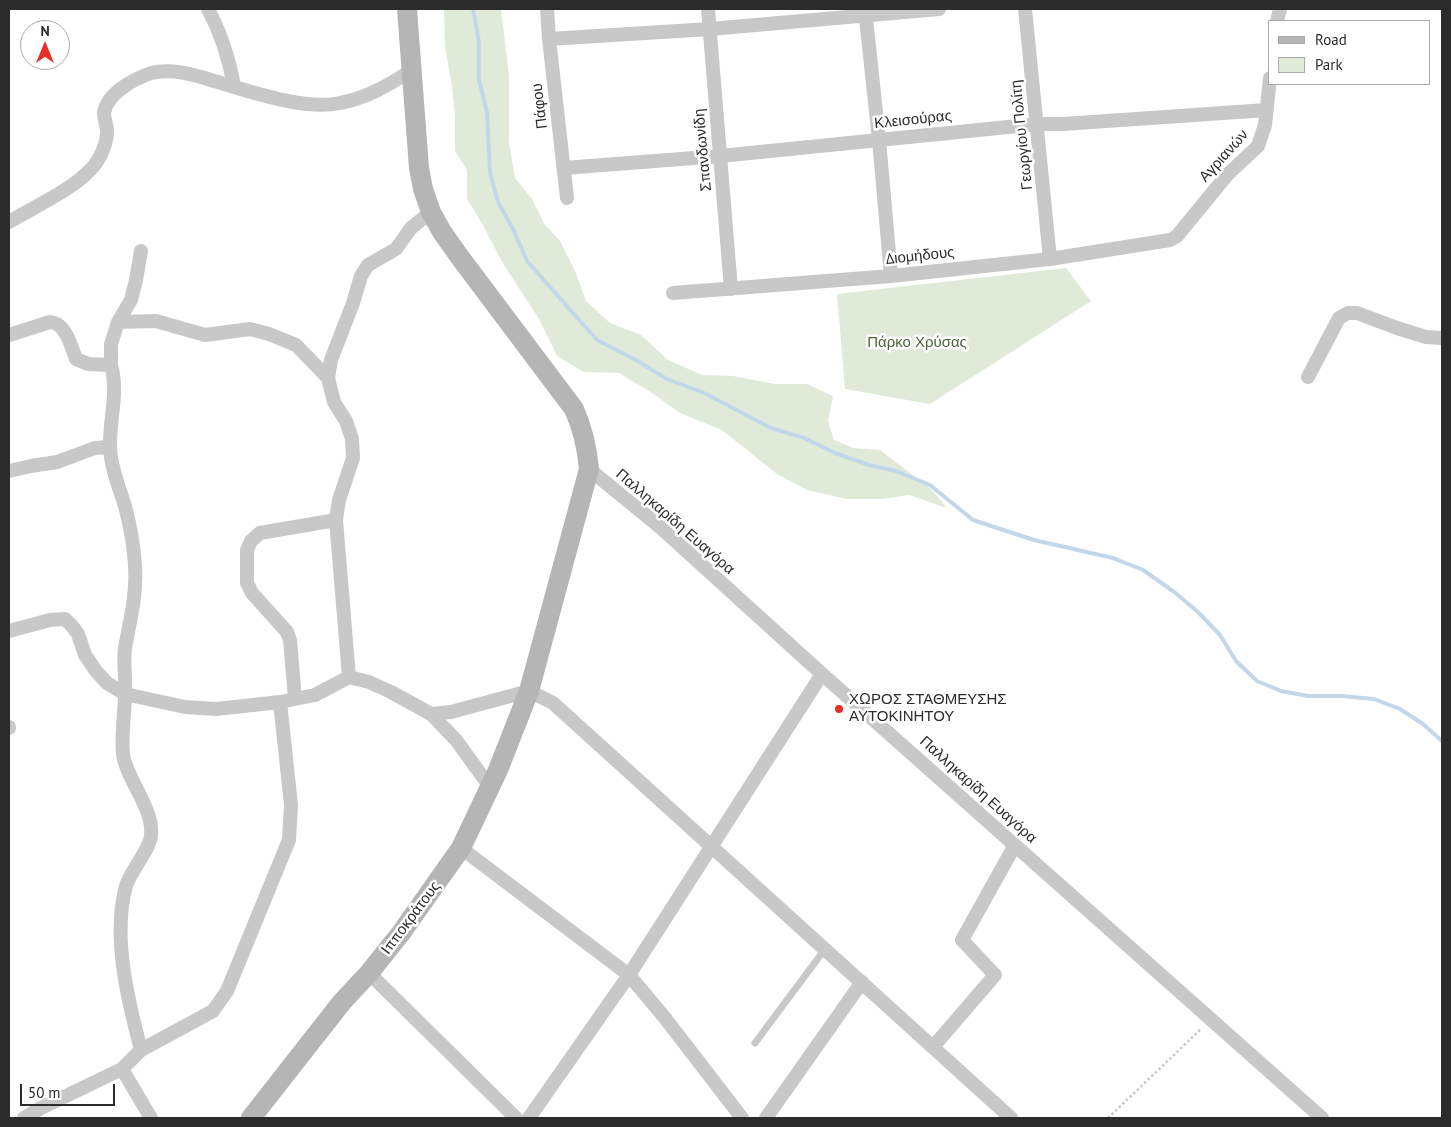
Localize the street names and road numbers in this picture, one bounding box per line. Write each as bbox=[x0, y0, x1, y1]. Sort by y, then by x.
street label: Γεωργίου Πολίτη bbox=[1007, 79, 1037, 191]
street label: Πάφου bbox=[528, 82, 552, 130]
street label: Κλεισούρας bbox=[873, 107, 953, 133]
street label: Σπανδωνίδη bbox=[690, 108, 716, 192]
street label: Αγριανών bbox=[1196, 126, 1252, 186]
street label: Διομήδους bbox=[885, 243, 955, 269]
street label: Παλληκαρίδη Ευαγόρα bbox=[612, 466, 738, 578]
street label: Παλληκαρίδη Ευαγόρα bbox=[916, 733, 1040, 847]
street label: Ιπποκράτους bbox=[378, 878, 444, 958]

